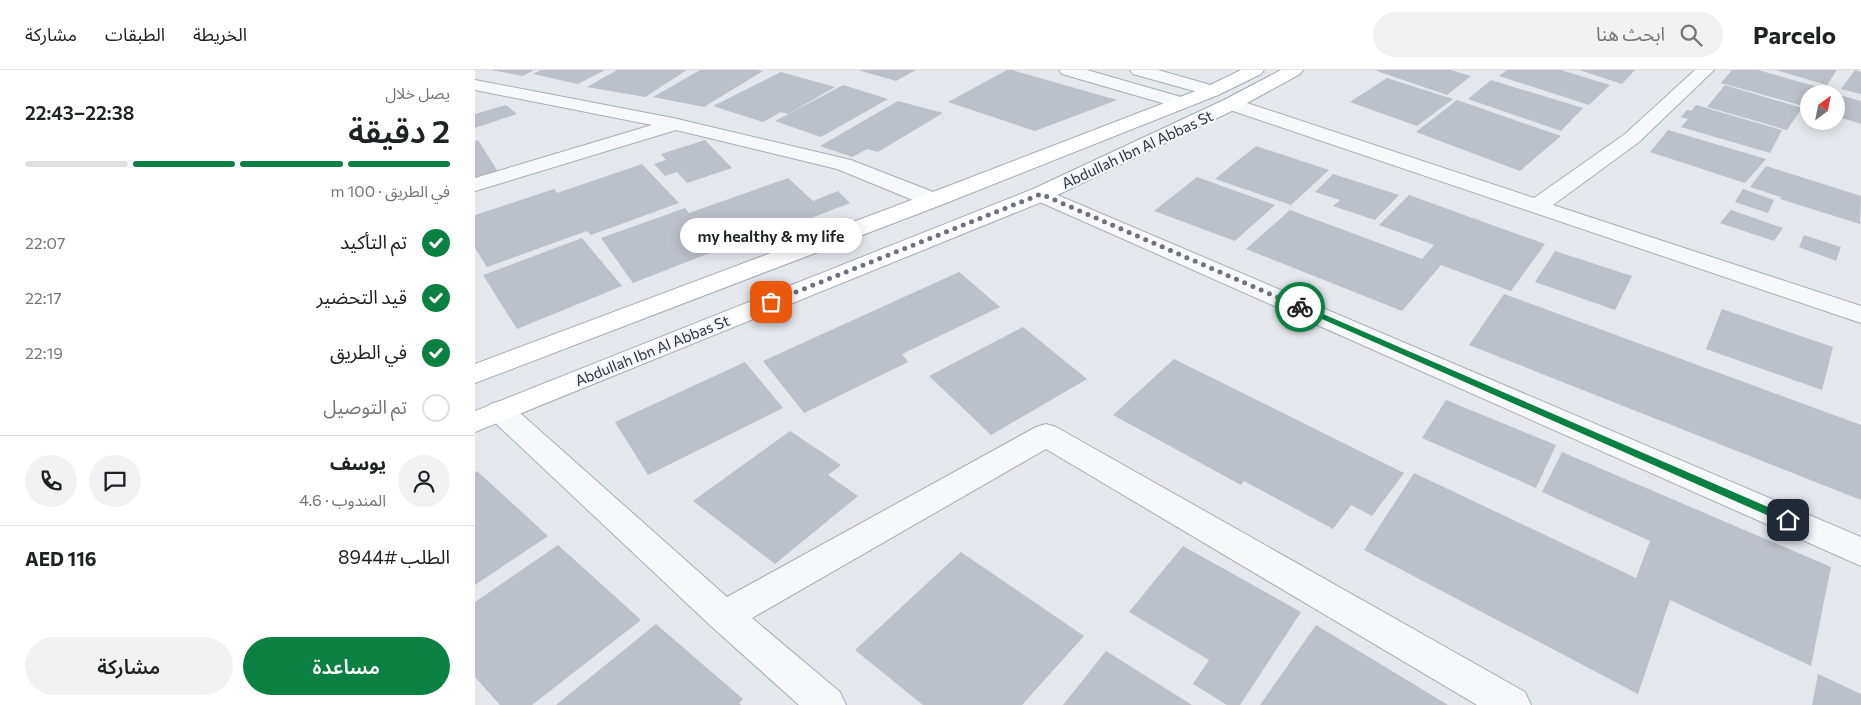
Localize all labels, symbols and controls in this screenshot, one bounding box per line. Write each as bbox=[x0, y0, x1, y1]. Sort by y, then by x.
search box bbox=[1373, 12, 1723, 57]
text: Parcelo bbox=[1753, 20, 1836, 49]
icon: search bbox=[1677, 21, 1705, 49]
text: ابحث هنا bbox=[1596, 22, 1665, 45]
text: مشاركة bbox=[25, 23, 77, 45]
text: الطبقات bbox=[105, 23, 165, 45]
text: الخريطة bbox=[193, 23, 247, 45]
text: يصل خلال bbox=[385, 83, 450, 102]
north arrow bbox=[1800, 85, 1845, 130]
map controls bbox=[1800, 85, 1845, 130]
text: 22:38–22:43 bbox=[25, 101, 134, 124]
street label: Abdullah Ibn Al Abbas St bbox=[1058, 106, 1216, 192]
text: 2 دقيقة bbox=[348, 110, 450, 150]
text: في الطريق · 100 m bbox=[330, 181, 450, 200]
callout: my healthy & my life bbox=[680, 217, 862, 252]
text: my healthy & my life bbox=[698, 226, 844, 245]
icon: check bbox=[422, 229, 450, 257]
text: تم التأكيد bbox=[340, 230, 407, 253]
text: 22:07 bbox=[25, 233, 65, 252]
pin bbox=[750, 281, 792, 323]
courier bbox=[1275, 282, 1325, 332]
icon: check bbox=[422, 284, 450, 312]
text: قيد التحضير bbox=[316, 285, 407, 308]
text: 22:17 bbox=[25, 288, 62, 307]
icon: bag bbox=[757, 288, 785, 316]
icon: bike bbox=[1286, 293, 1314, 321]
street label: Abdullah Ibn Al Abbas St bbox=[572, 311, 732, 389]
icon: check bbox=[422, 339, 450, 367]
text: في الطريق bbox=[330, 340, 407, 363]
text: 22:19 bbox=[25, 343, 63, 362]
text: تم التوصيل bbox=[323, 395, 407, 418]
text: يوسف bbox=[330, 451, 386, 474]
button: phone bbox=[25, 455, 77, 507]
button: chat bbox=[89, 455, 141, 507]
button: person bbox=[398, 455, 450, 507]
text: المندوب · 4.6 bbox=[299, 490, 386, 509]
pin bbox=[1767, 499, 1809, 541]
icon: home bbox=[1774, 506, 1802, 534]
text: الطلب #8944 bbox=[338, 545, 450, 568]
text: AED 116 bbox=[25, 547, 96, 570]
button: مشاركة bbox=[25, 637, 233, 695]
button: مساعدة bbox=[243, 637, 450, 695]

